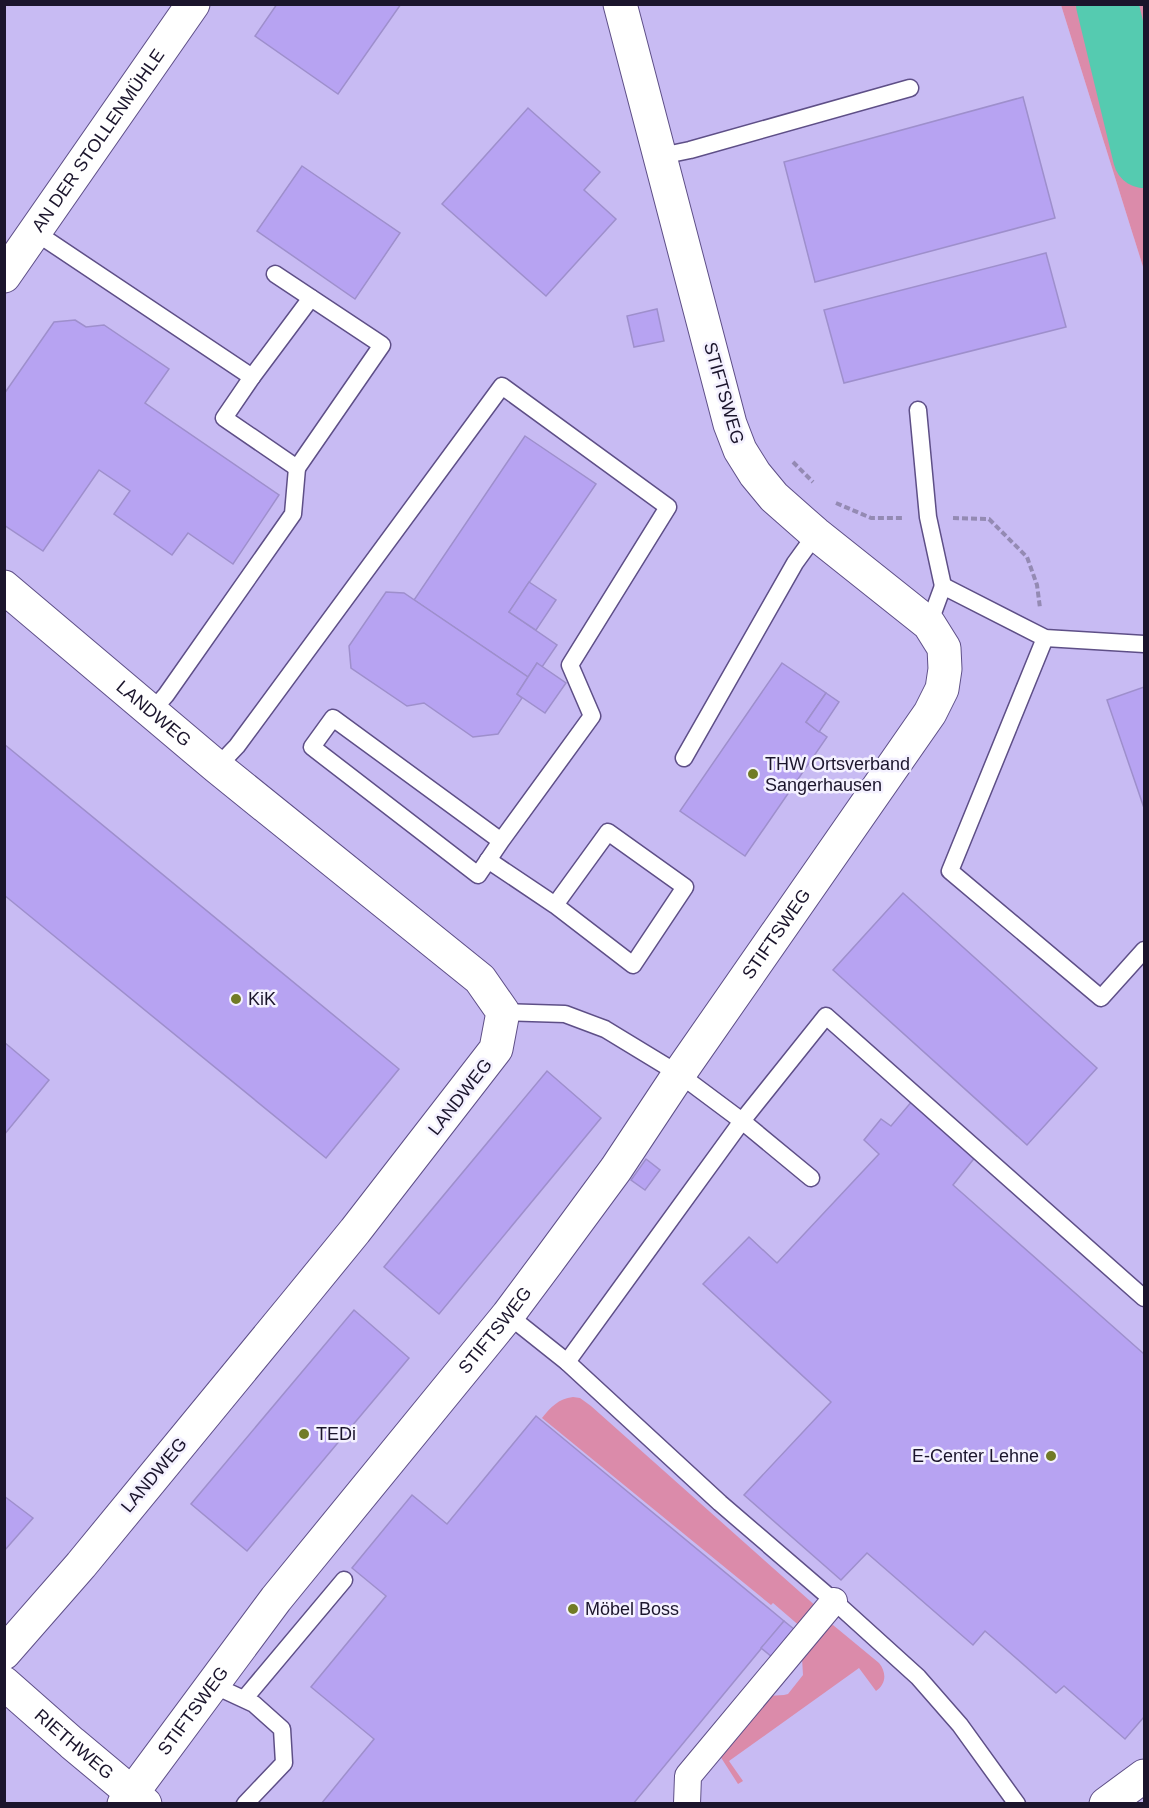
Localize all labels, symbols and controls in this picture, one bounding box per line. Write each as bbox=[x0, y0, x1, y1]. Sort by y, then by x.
street label: AN DER STOLLENMÜHLE bbox=[28, 45, 169, 236]
street label: STIFTSWEG bbox=[700, 340, 748, 446]
street label: LANDWEG bbox=[112, 676, 195, 751]
place label: THW Ortsverband Sangerhausen bbox=[765, 754, 910, 795]
marker: THW Ortsverband Sangerhausen bbox=[746, 767, 760, 781]
street label: STIFTSWEG bbox=[738, 885, 815, 983]
place label: KiK bbox=[248, 989, 276, 1009]
marker: KiK bbox=[229, 992, 243, 1006]
street label: LANDWEG bbox=[424, 1055, 496, 1139]
street label: STIFTSWEG bbox=[454, 1283, 536, 1377]
place label: TEDi bbox=[316, 1424, 356, 1444]
marker: TEDi bbox=[297, 1427, 311, 1441]
street label: LANDWEG bbox=[117, 1434, 191, 1516]
place label: E-Center Lehne bbox=[912, 1446, 1039, 1466]
marker: E-Center Lehne bbox=[1044, 1449, 1058, 1463]
place label: Möbel Boss bbox=[585, 1599, 679, 1619]
marker: Möbel Boss bbox=[566, 1602, 580, 1616]
street label: STIFTSWEG bbox=[154, 1663, 232, 1759]
street label: RIETHWEG bbox=[31, 1705, 117, 1783]

